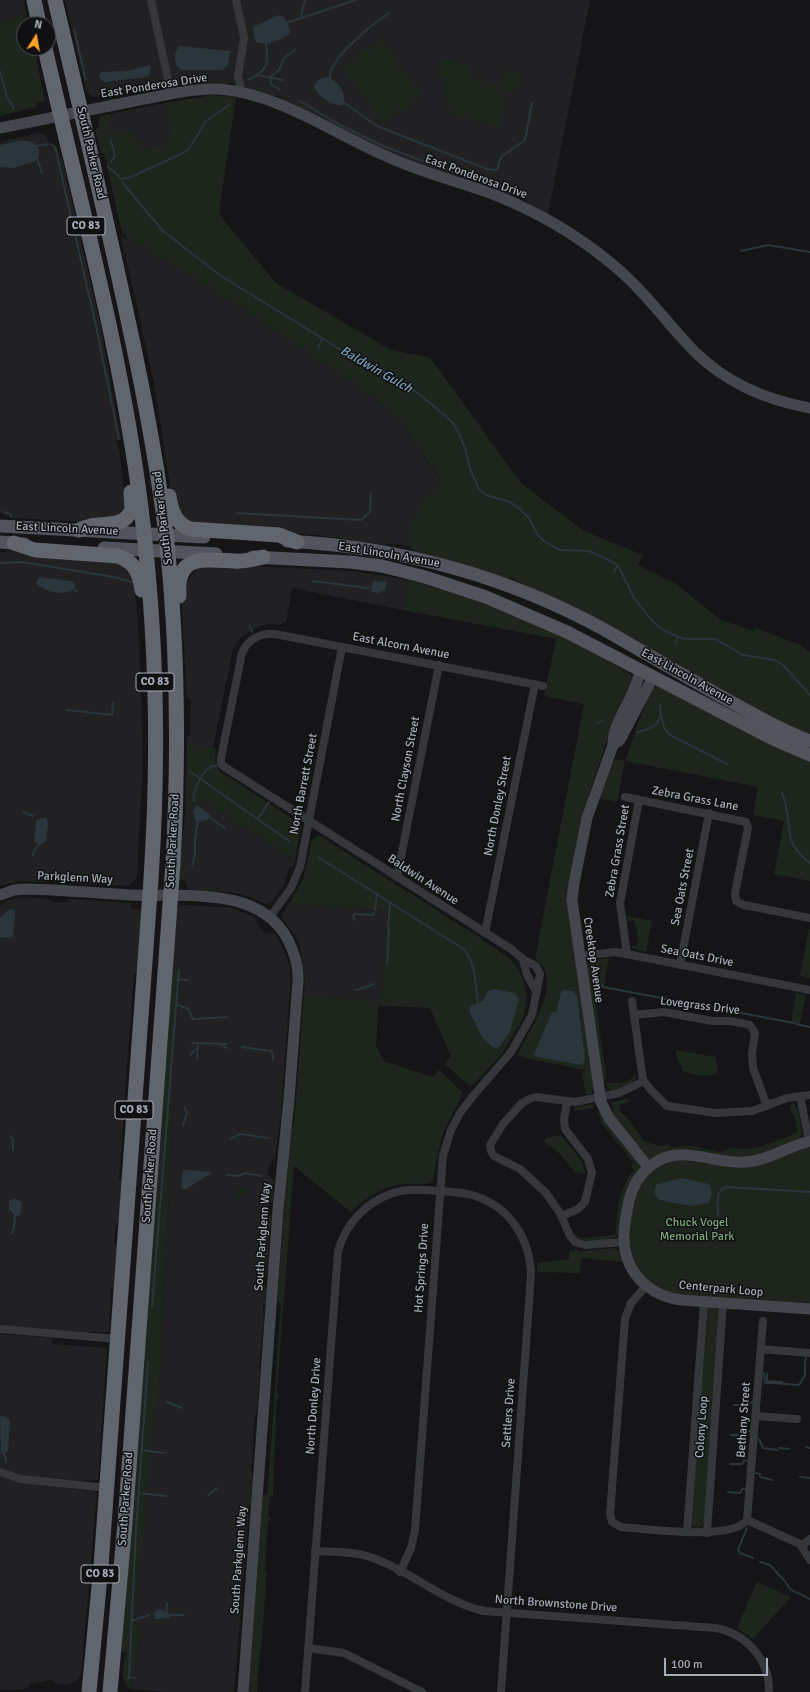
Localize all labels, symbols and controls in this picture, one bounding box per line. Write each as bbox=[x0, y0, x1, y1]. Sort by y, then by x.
north arrow bbox=[16, 16, 56, 56]
text: N bbox=[33, 18, 43, 32]
street label: East Ponderosa Drive bbox=[100, 70, 208, 102]
street label: South Parker Road bbox=[73, 105, 109, 201]
street label: East Ponderosa Drive bbox=[423, 152, 529, 202]
road number: CO 83 bbox=[67, 217, 105, 235]
water label: Baldwin Gulch bbox=[337, 343, 415, 397]
street label: South Parker Road bbox=[150, 470, 176, 566]
street label: East Lincoln Avenue bbox=[15, 519, 119, 539]
street label: East Lincoln Avenue bbox=[337, 539, 441, 571]
street label: East Alcorn Avenue bbox=[351, 630, 451, 662]
street label: East Lincoln Avenue bbox=[639, 646, 735, 708]
road number: CO 83 bbox=[136, 673, 174, 691]
street label: North Clayson Street bbox=[389, 715, 423, 823]
street label: North Barrett Street bbox=[287, 732, 321, 836]
street label: North Donley Street bbox=[481, 755, 515, 857]
street label: Zebra Grass Lane bbox=[650, 784, 740, 814]
street label: South Parker Road bbox=[163, 793, 183, 889]
street label: Zebra Grass Street bbox=[603, 803, 633, 899]
street label: Sea Oats Street bbox=[668, 847, 698, 927]
street label: Baldwin Avenue bbox=[385, 852, 461, 908]
street label: Parkglenn Way bbox=[37, 869, 113, 887]
street label: Creektop Avenue bbox=[580, 916, 606, 1004]
street label: Sea Oats Drive bbox=[659, 942, 735, 970]
street label: Lovegrass Drive bbox=[659, 994, 741, 1018]
road number: CO 83 bbox=[115, 1101, 153, 1119]
street label: South Parker Road bbox=[140, 1128, 160, 1224]
street label: South Parkglenn Way bbox=[252, 1182, 274, 1292]
park label: Chuck Vogel Memorial Park bbox=[660, 1216, 734, 1244]
street label: Hot Springs Drive bbox=[412, 1223, 432, 1313]
street label: Centerpark Loop bbox=[678, 1278, 764, 1300]
street label: North Donley Drive bbox=[303, 1357, 325, 1455]
street label: Settlers Drive bbox=[499, 1378, 519, 1448]
street label: Bethany Street bbox=[734, 1382, 754, 1458]
street label: Colony Loop bbox=[693, 1395, 711, 1459]
street label: South Parker Road bbox=[116, 1451, 136, 1547]
street label: South Parkglenn Way bbox=[228, 1505, 250, 1615]
road number: CO 83 bbox=[81, 1565, 119, 1583]
street label: North Brownstone Drive bbox=[494, 1593, 618, 1615]
scale bar bbox=[666, 1650, 770, 1676]
text: 100 m bbox=[671, 1657, 703, 1672]

